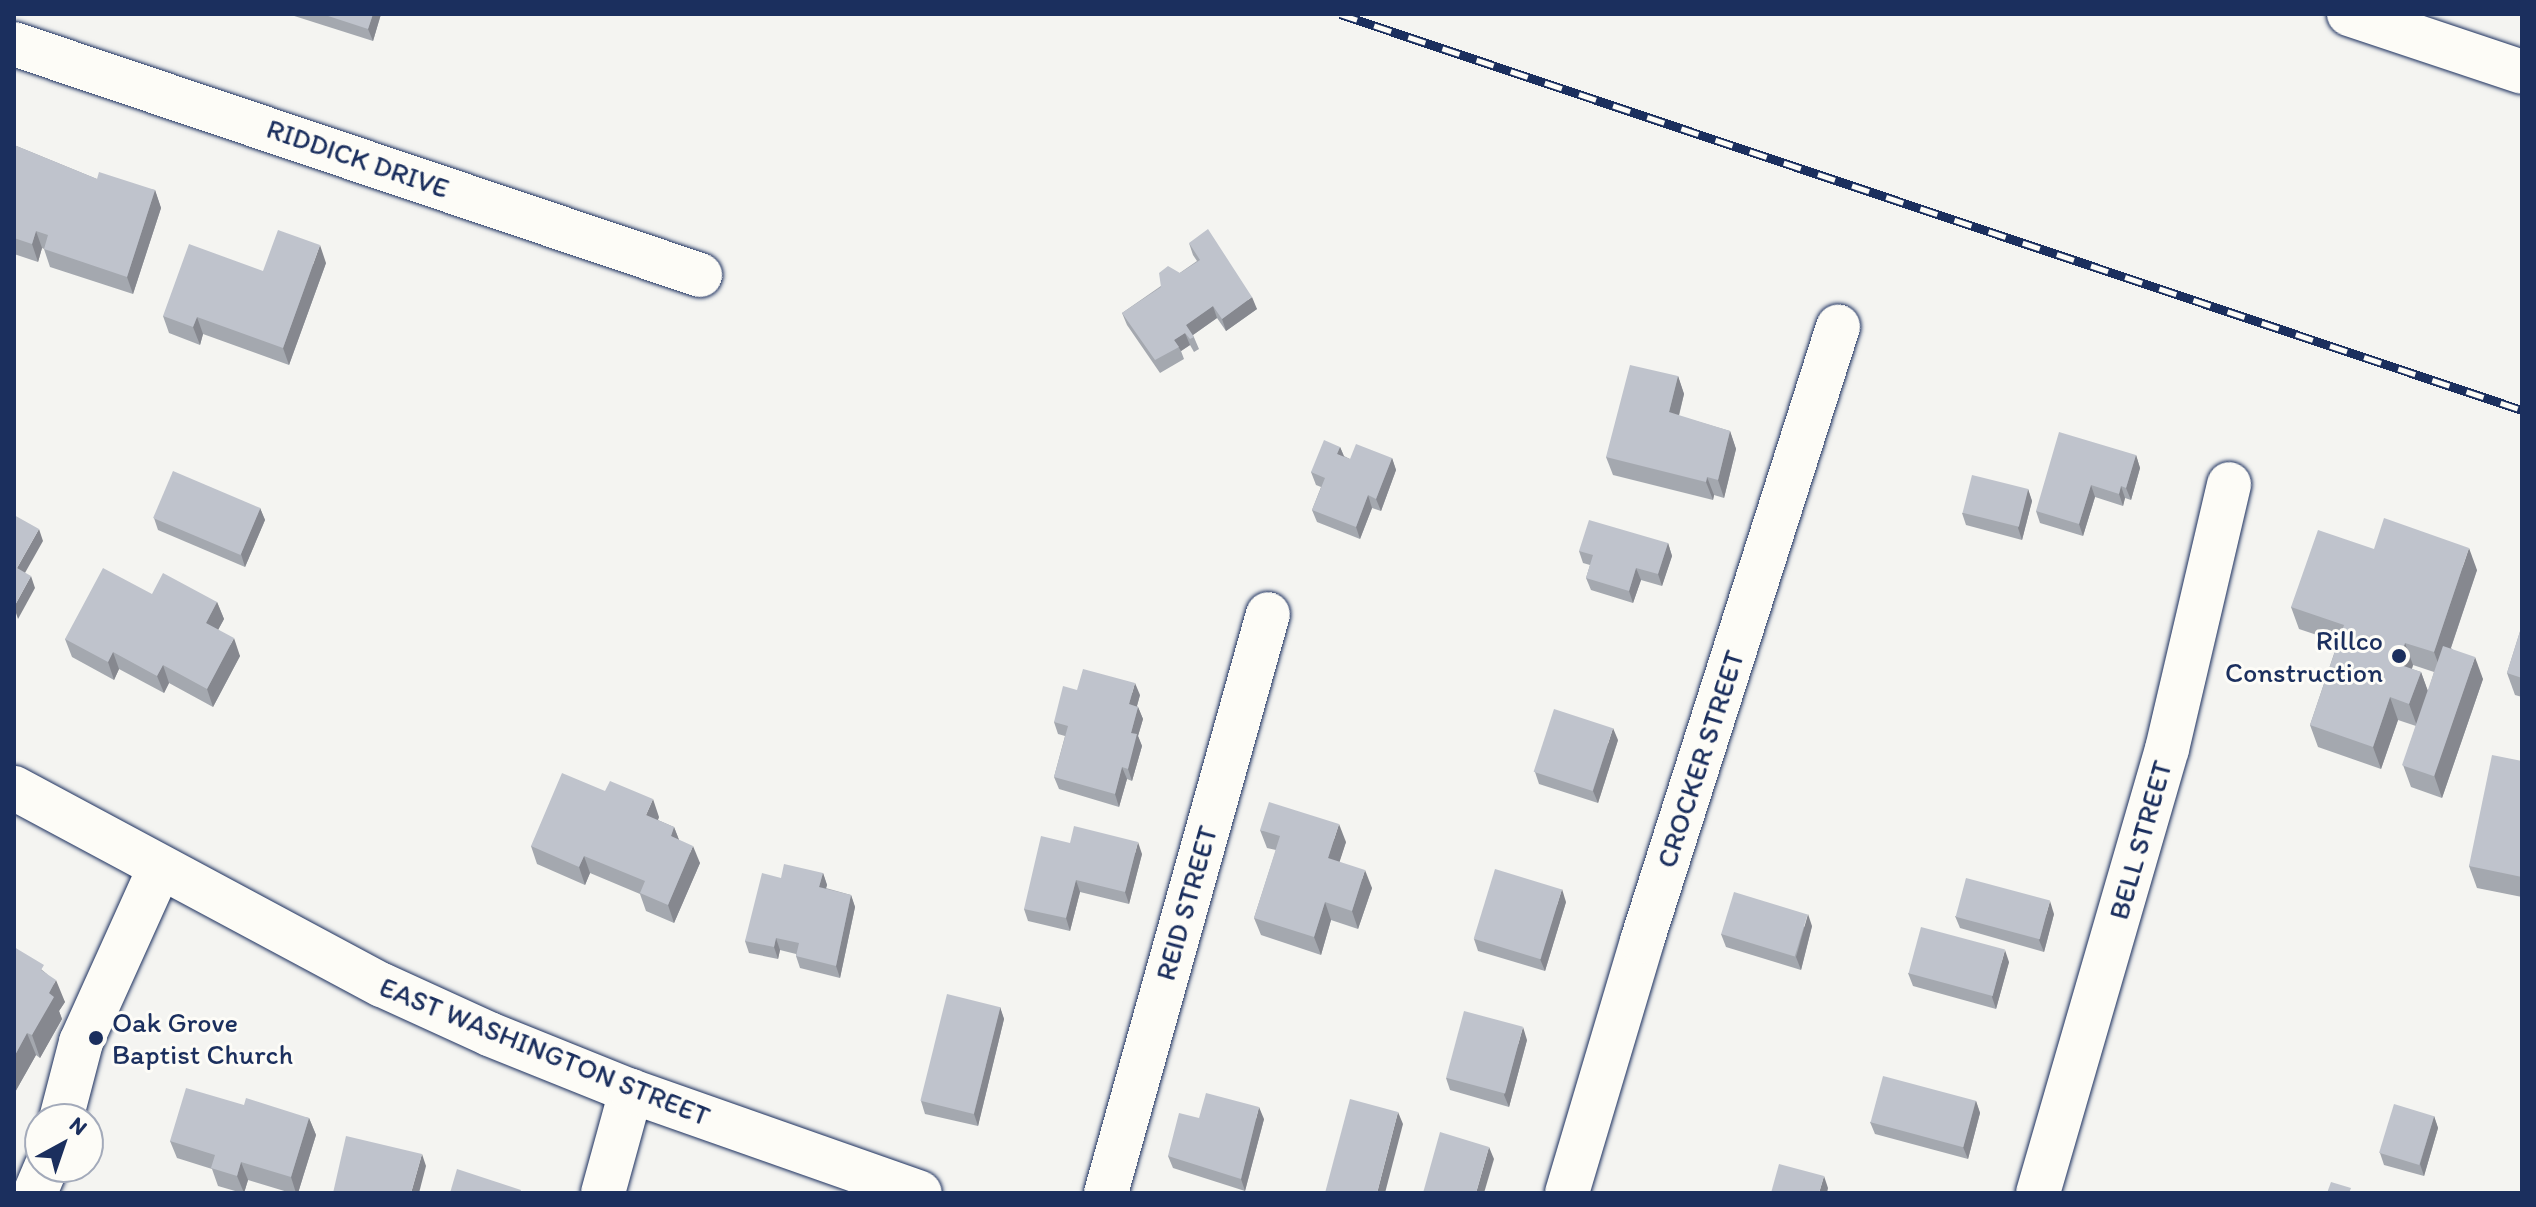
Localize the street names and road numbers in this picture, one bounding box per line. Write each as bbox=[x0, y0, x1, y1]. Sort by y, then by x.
street label: RIDDICK DRIVE bbox=[262, 111, 454, 205]
street label: CROCKER STREET bbox=[1649, 646, 1751, 872]
street label: BELL STREET bbox=[2101, 757, 2179, 923]
street label: REID STREET bbox=[1148, 822, 1224, 984]
street label: EAST WASHINGTON STREET bbox=[376, 970, 714, 1132]

